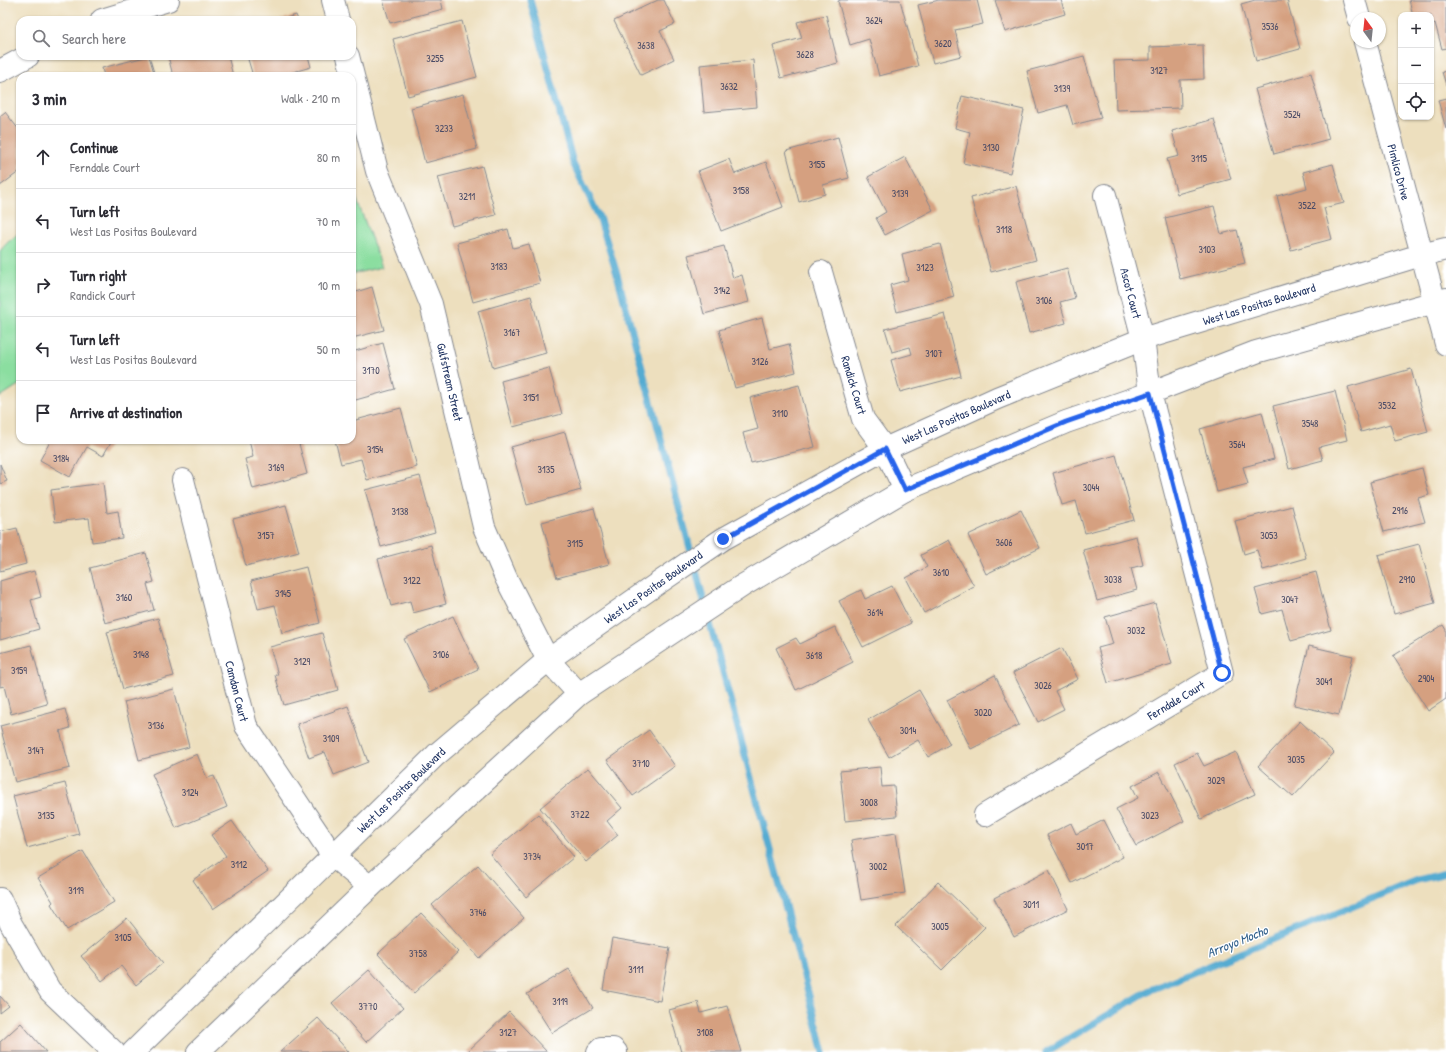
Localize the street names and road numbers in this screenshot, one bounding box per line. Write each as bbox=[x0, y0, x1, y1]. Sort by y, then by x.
street label: Pimlico Drive bbox=[1383, 142, 1415, 202]
street label: Ascot Court bbox=[1116, 266, 1146, 321]
street label: West Las Positas Boulevard bbox=[1201, 279, 1318, 329]
street label: Gulfstream Street bbox=[433, 341, 467, 424]
street label: Randick Court bbox=[837, 354, 871, 417]
street label: West Las Positas Boulevard bbox=[899, 385, 1013, 449]
street label: West Las Positas Boulevard bbox=[600, 546, 706, 627]
street label: Camdon Court bbox=[221, 659, 253, 724]
street label: Ferndale Court bbox=[1143, 676, 1209, 724]
street label: West Las Positas Boulevard bbox=[353, 743, 449, 837]

